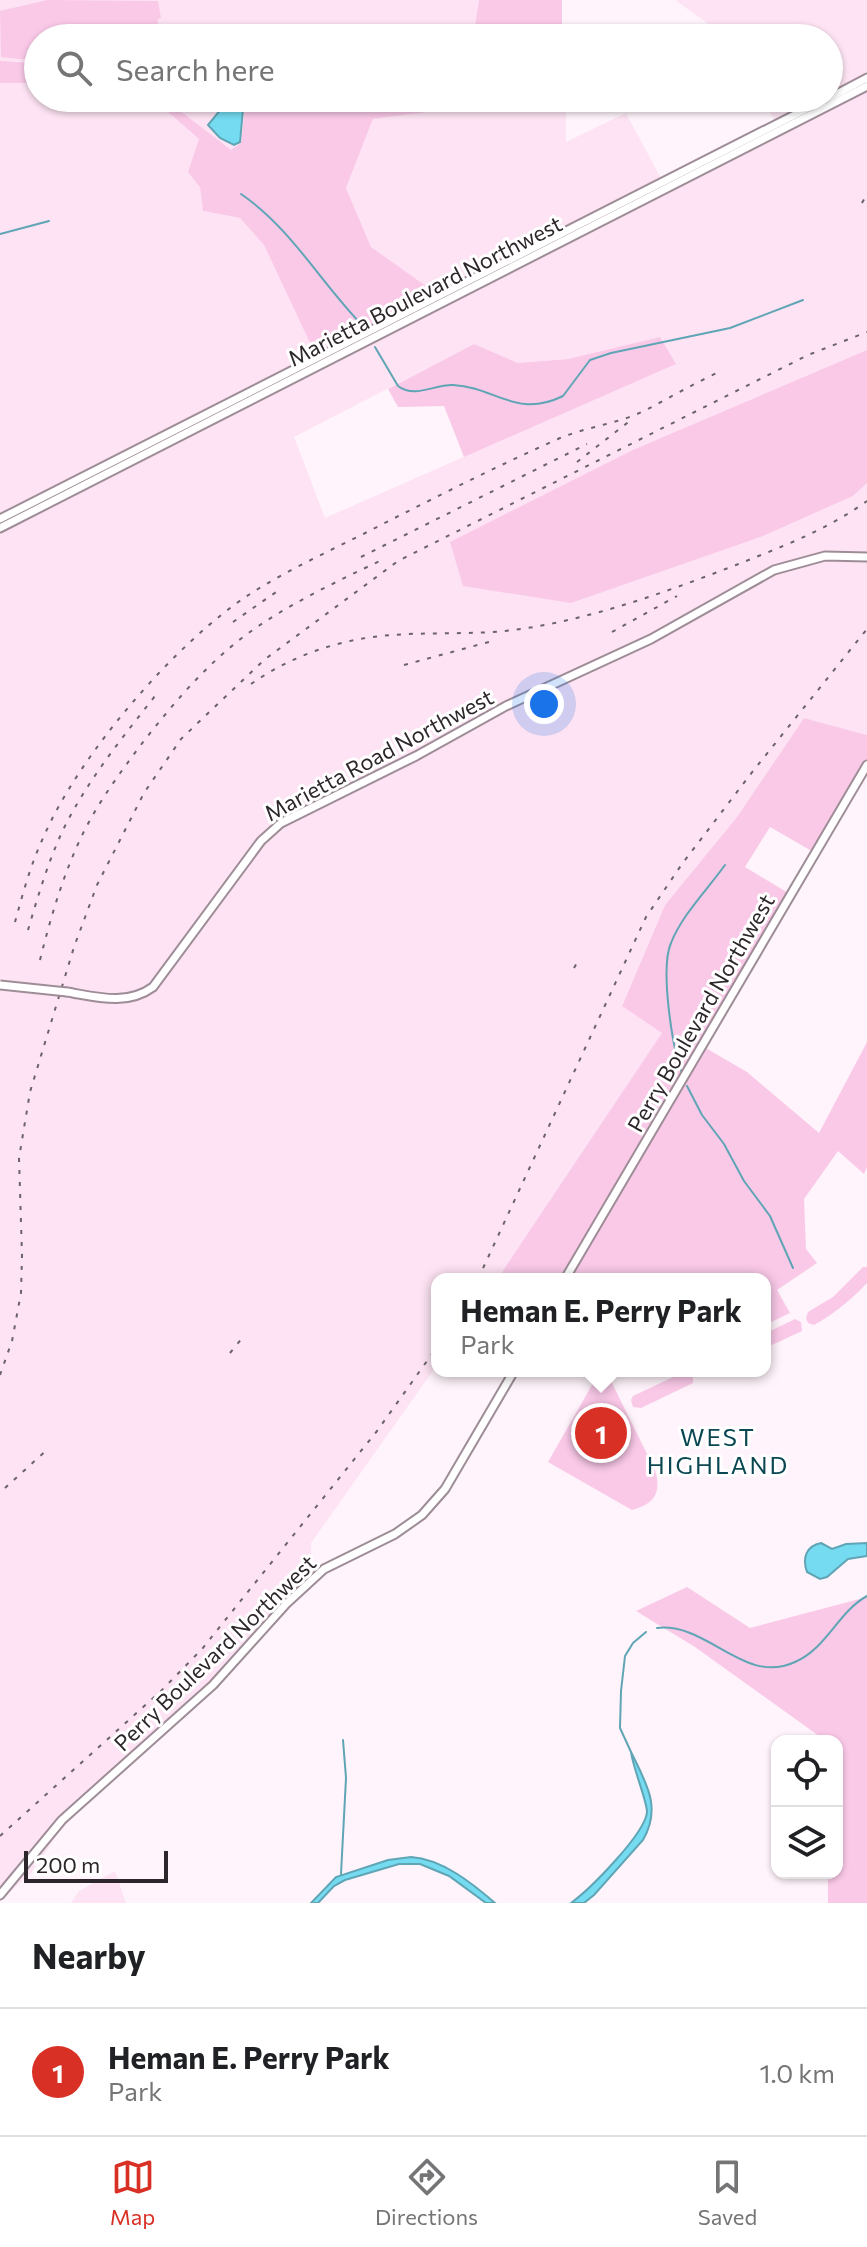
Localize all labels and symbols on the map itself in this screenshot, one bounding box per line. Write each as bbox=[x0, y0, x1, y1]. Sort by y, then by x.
street label: Marietta Boulevard Northwest bbox=[283, 209, 566, 372]
street label: Marietta Road Northwest bbox=[260, 683, 498, 826]
your location bbox=[524, 684, 564, 724]
street label: Perry Boulevard Northwest bbox=[621, 889, 780, 1137]
pin: 1 bbox=[575, 1403, 627, 1463]
district label: WEST HIGHLAND bbox=[647, 1422, 789, 1479]
street label: Perry Boulevard Northwest bbox=[108, 1549, 321, 1756]
scale bar bbox=[24, 1847, 168, 1883]

